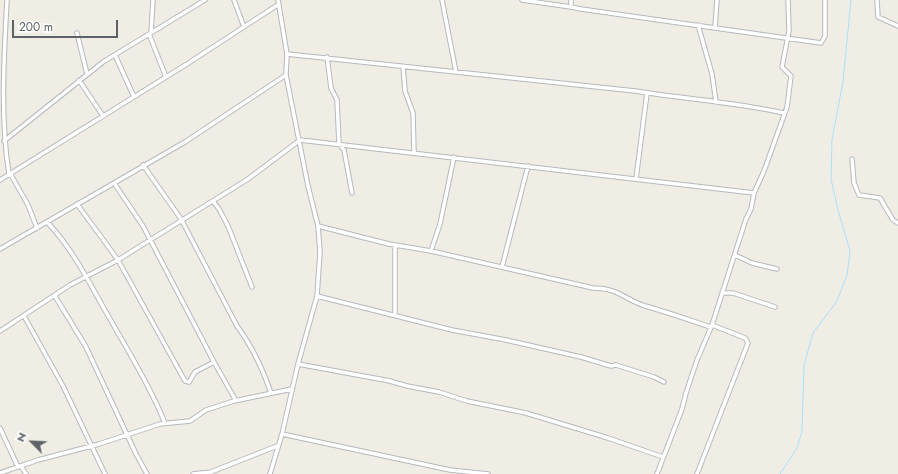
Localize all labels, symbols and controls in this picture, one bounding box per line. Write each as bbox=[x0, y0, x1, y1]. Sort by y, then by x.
scale bar bbox=[14, 12, 120, 38]
text: 200 m bbox=[19, 18, 53, 36]
north arrow bbox=[12, 422, 52, 462]
text: N bbox=[12, 430, 30, 444]

